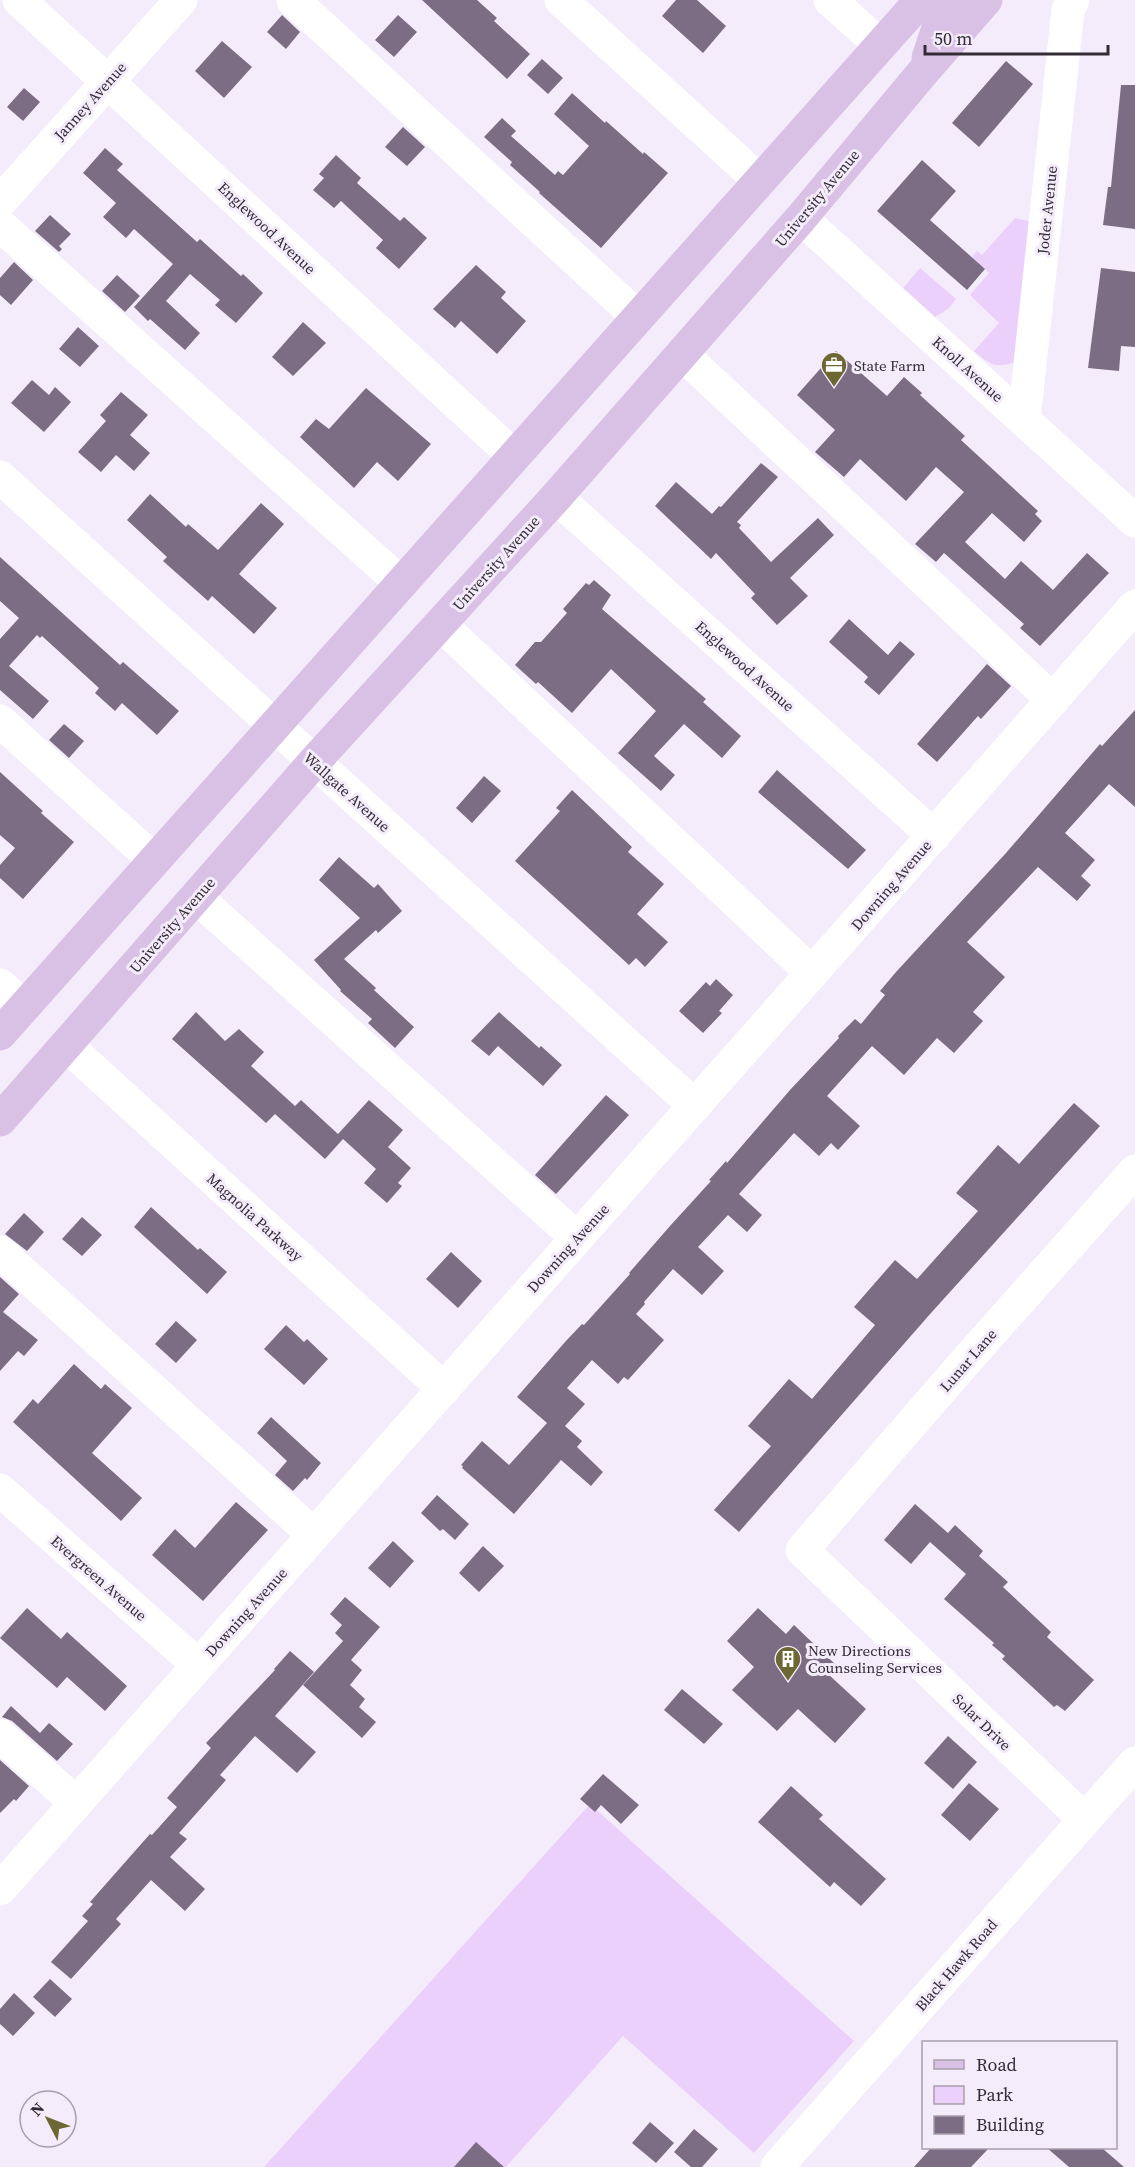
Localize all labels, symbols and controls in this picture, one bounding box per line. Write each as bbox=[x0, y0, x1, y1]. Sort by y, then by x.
scale bar bbox=[925, 18, 1108, 56]
text: 50 m bbox=[934, 26, 972, 51]
street label: Janney Avenue bbox=[48, 57, 131, 146]
street label: University Avenue bbox=[770, 145, 864, 251]
street label: Joder Avenue bbox=[1032, 164, 1062, 256]
street label: Englewood Avenue bbox=[214, 177, 321, 279]
street label: Knoll Avenue bbox=[928, 331, 1008, 407]
office icon: State Farm bbox=[819, 350, 849, 388]
place label: State Farm bbox=[854, 355, 926, 376]
street label: University Avenue bbox=[448, 511, 545, 615]
street label: Englewood Avenue bbox=[691, 616, 799, 716]
street label: Wallgate Avenue bbox=[299, 747, 395, 837]
street label: Downing Avenue bbox=[846, 835, 936, 935]
street label: University Avenue bbox=[124, 872, 220, 978]
street label: Magnolia Parkway bbox=[202, 1168, 308, 1266]
street label: Downing Avenue bbox=[522, 1199, 614, 1297]
street label: Lunar Lane bbox=[935, 1324, 1001, 1396]
street label: Evergreen Avenue bbox=[46, 1530, 152, 1626]
street label: Downing Avenue bbox=[200, 1563, 292, 1661]
place label: New Directions Counseling Services bbox=[808, 1640, 942, 1678]
building icon: New Directions Counseling Services bbox=[773, 1644, 803, 1682]
street label: Solar Drive bbox=[948, 1689, 1016, 1755]
street label: Black Hawk Road bbox=[910, 1914, 1002, 2016]
legend bbox=[922, 2041, 1117, 2149]
text: Road bbox=[976, 2052, 1017, 2077]
text: Park bbox=[976, 2082, 1013, 2107]
north arrow bbox=[18, 2089, 78, 2149]
text: N bbox=[25, 2097, 49, 2121]
text: Building bbox=[976, 2112, 1044, 2137]

